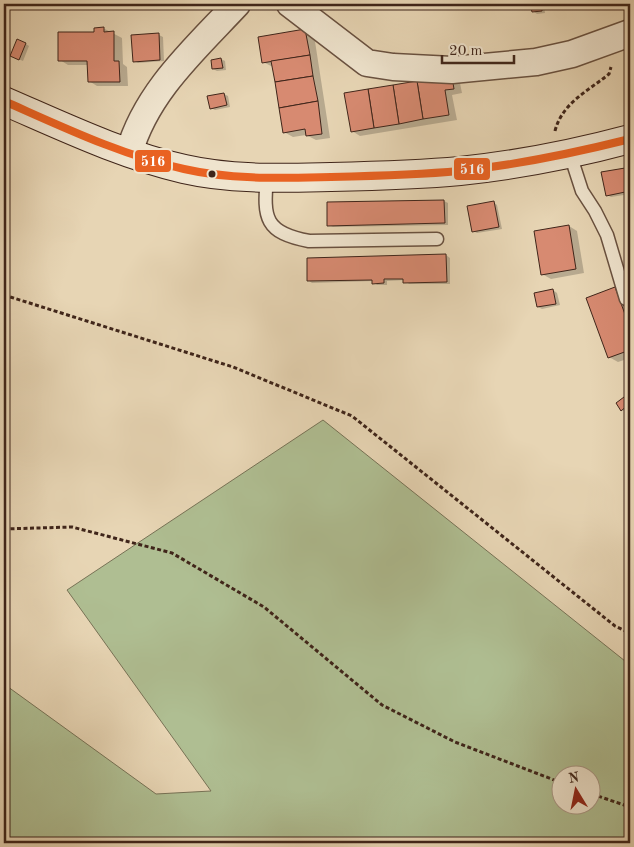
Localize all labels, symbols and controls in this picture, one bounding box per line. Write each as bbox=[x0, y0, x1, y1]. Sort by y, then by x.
scale bar bbox=[442, 32, 514, 64]
text: 20 m bbox=[449, 44, 483, 59]
line badge: 516 bbox=[134, 149, 172, 173]
text: 516 bbox=[141, 155, 165, 169]
line badge: 516 bbox=[453, 157, 491, 181]
text: 516 bbox=[460, 163, 484, 177]
unlabelled marker bbox=[207, 169, 217, 179]
north arrow bbox=[552, 764, 602, 814]
text: N bbox=[567, 770, 581, 786]

